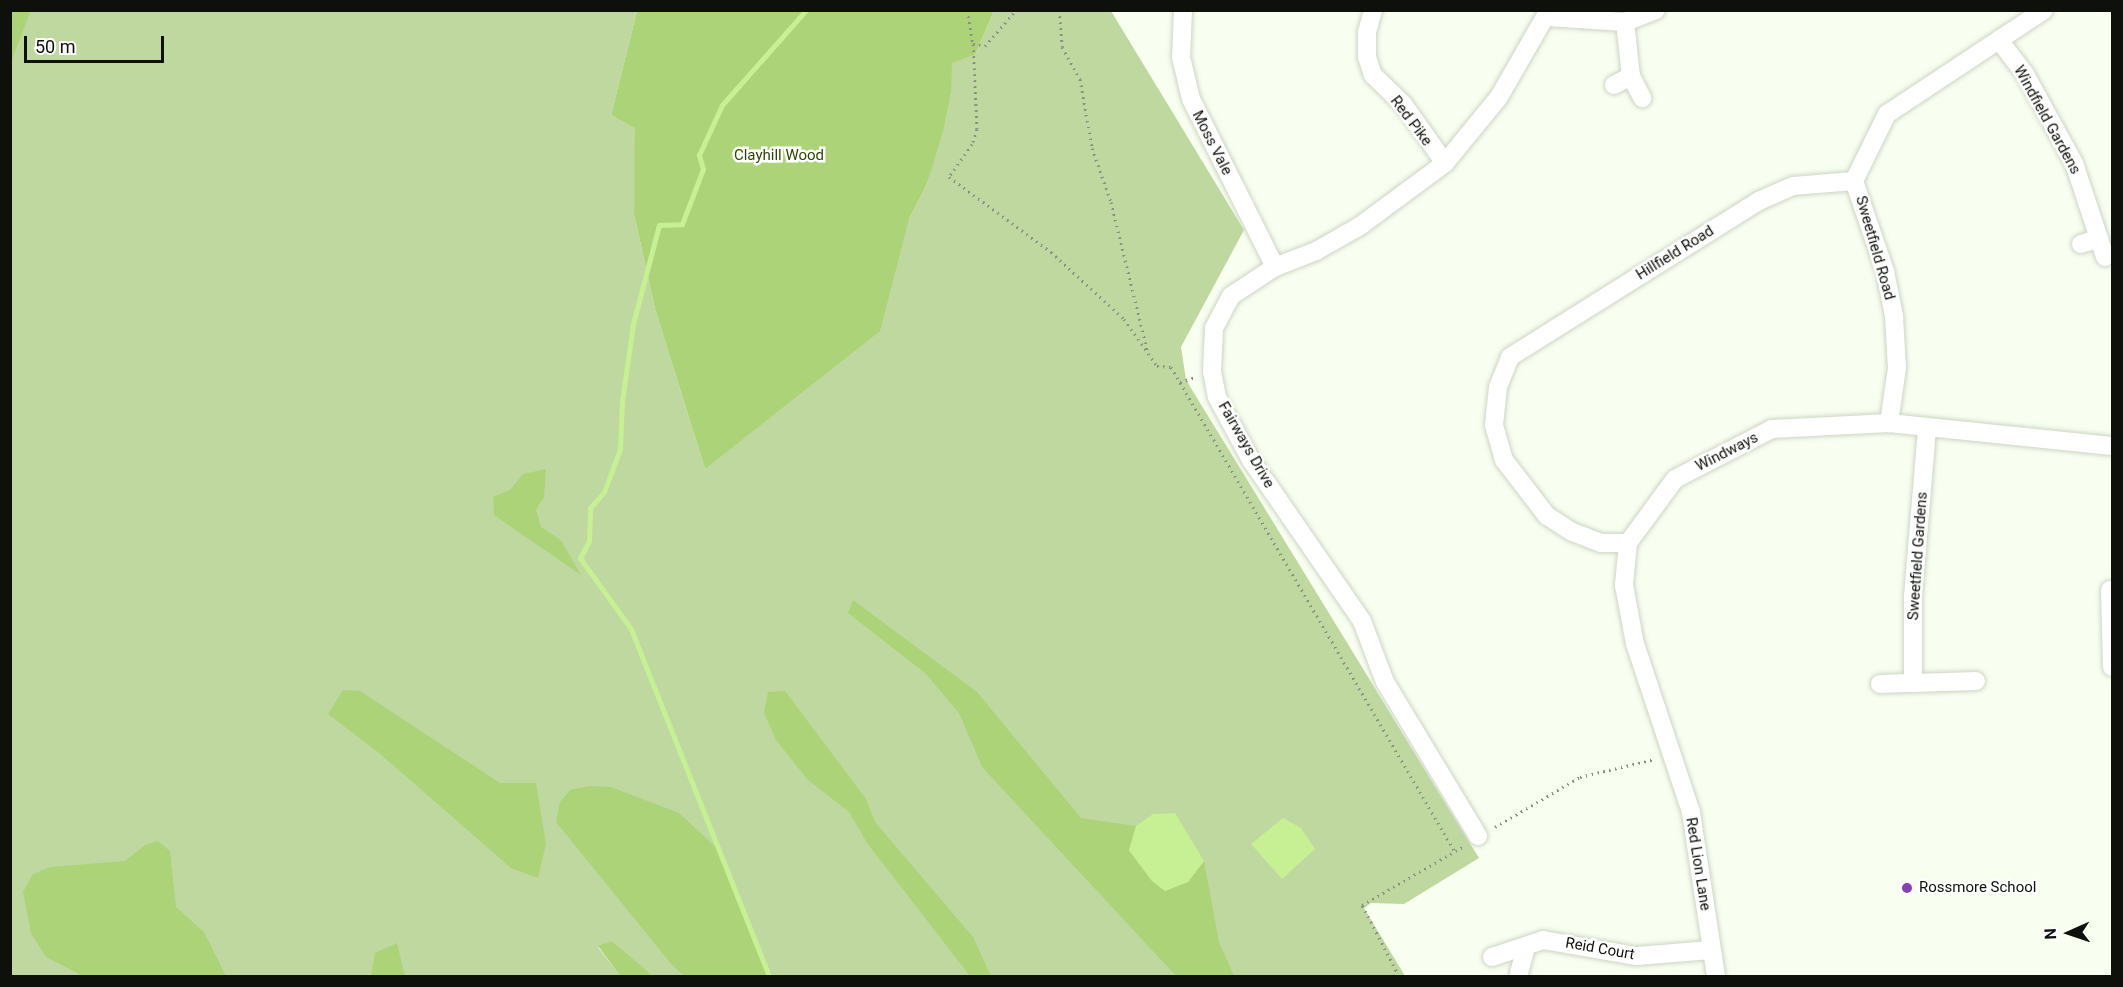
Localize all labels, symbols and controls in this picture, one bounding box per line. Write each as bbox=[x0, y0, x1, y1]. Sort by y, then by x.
scale bar bbox=[27, 24, 166, 62]
text: 50 m bbox=[35, 36, 75, 57]
street label: Windfield Gardens bbox=[2010, 62, 2084, 178]
street label: Red Pike bbox=[1386, 92, 1436, 150]
street label: Moss Vale bbox=[1188, 108, 1236, 178]
park label: Clayhill Wood bbox=[734, 147, 824, 165]
street label: Sweetfield Road bbox=[1852, 194, 1898, 302]
street label: Hillfield Road bbox=[1633, 222, 1717, 284]
street label: Fairways Drive bbox=[1214, 399, 1278, 491]
street label: Windways bbox=[1693, 429, 1761, 475]
street label: Sweetfield Gardens bbox=[1905, 491, 1931, 621]
street label: Red Lion Lane bbox=[1682, 816, 1714, 912]
place label: Rossmore School bbox=[1919, 879, 2036, 897]
marker: Rossmore School bbox=[1900, 881, 1914, 895]
north arrow bbox=[2039, 903, 2099, 963]
text: N bbox=[2041, 928, 2060, 940]
street label: Reid Court bbox=[1564, 934, 1636, 964]

